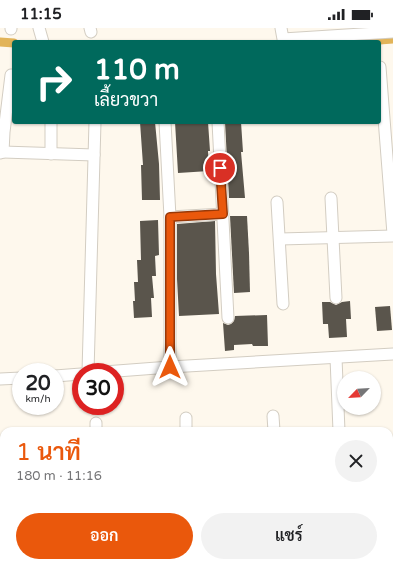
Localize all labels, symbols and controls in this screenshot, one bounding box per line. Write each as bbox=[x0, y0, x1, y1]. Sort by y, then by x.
text: 11:15 bbox=[20, 5, 62, 23]
text: 110 m bbox=[94, 53, 180, 87]
icon: right bbox=[28, 56, 80, 108]
text: เลี้ยวขวา bbox=[94, 89, 158, 111]
pin bbox=[203, 151, 237, 185]
icon: arrive bbox=[209, 157, 231, 179]
position arrow bbox=[149, 346, 191, 388]
speed limit sign: 30 bbox=[72, 363, 124, 415]
north arrow bbox=[337, 371, 381, 415]
map controls bbox=[337, 371, 381, 415]
text: 20 bbox=[25, 372, 51, 396]
text: km/h bbox=[25, 393, 51, 405]
text: 1 นาที bbox=[16, 438, 81, 467]
button: close bbox=[335, 440, 377, 482]
text: 180 m · 11:16 bbox=[16, 468, 102, 484]
button: ออก bbox=[16, 513, 193, 559]
button: แชร์ bbox=[201, 513, 377, 559]

